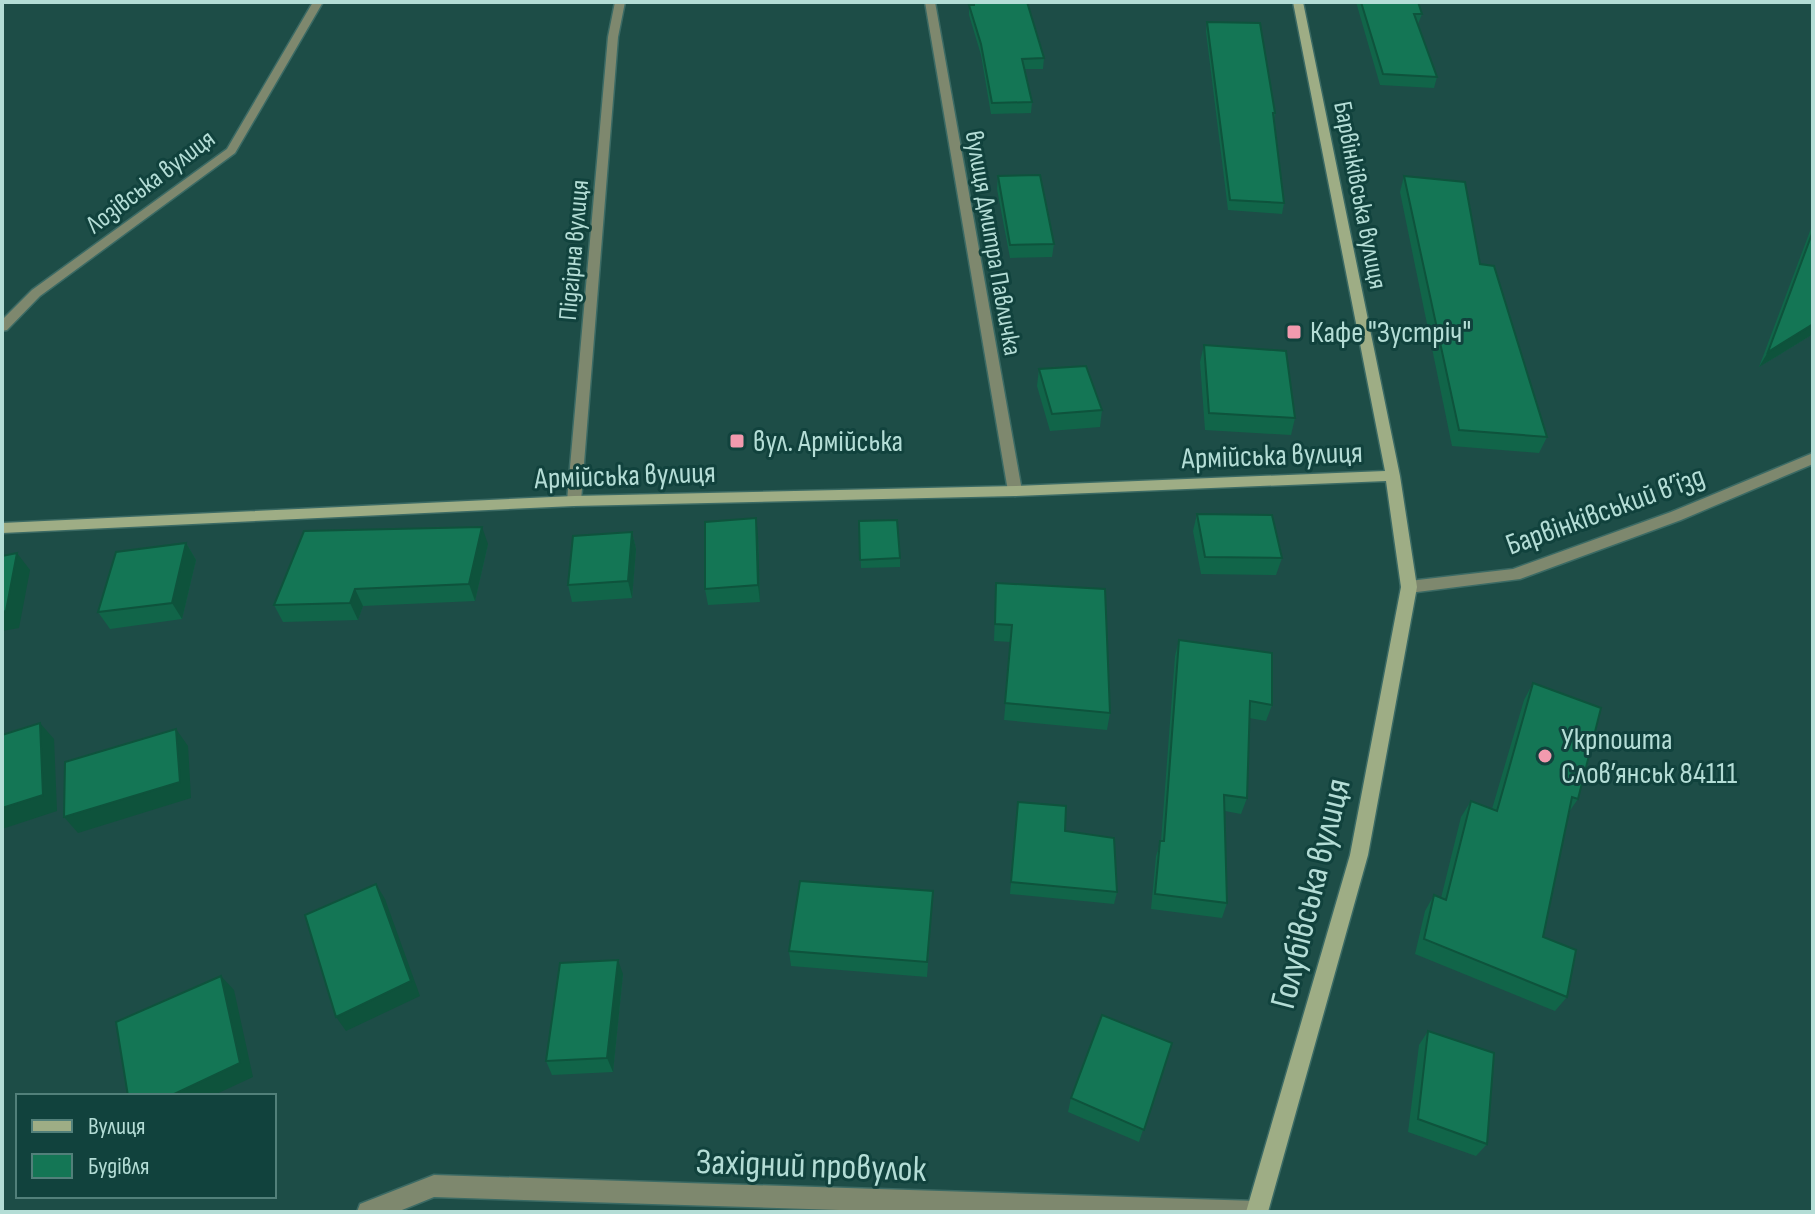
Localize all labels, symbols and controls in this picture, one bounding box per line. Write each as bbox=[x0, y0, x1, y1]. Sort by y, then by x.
street label: Барвінківська вулиця bbox=[1326, 99, 1393, 292]
street label: Лозівська вулиця bbox=[80, 124, 221, 241]
street label: вулиця Дмитра Павличка bbox=[958, 129, 1028, 358]
street label: Підгірна вулиця bbox=[553, 179, 596, 322]
place label: Кафе "Зустріч" bbox=[1310, 315, 1471, 351]
marker: Кафе "Зустріч" bbox=[1285, 323, 1303, 341]
place label: вул. Армійська bbox=[753, 424, 903, 460]
marker: вул. Армійська bbox=[728, 432, 746, 450]
street label: Армійська вулиця bbox=[1180, 435, 1363, 477]
street label: Армійська вулиця bbox=[533, 455, 716, 497]
street label: Барвінківський в’їзд bbox=[1501, 458, 1710, 564]
place label: Укрпошта Слов’янськ 84111 bbox=[1561, 722, 1738, 792]
marker: Укрпошта Слов’янськ 84111 bbox=[1536, 747, 1554, 765]
street label: Голубівська вулиця bbox=[1262, 774, 1361, 1013]
legend bbox=[16, 1094, 276, 1198]
text: Вулиця bbox=[88, 1112, 146, 1141]
street label: Західний провулок bbox=[695, 1141, 927, 1192]
text: Будівля bbox=[88, 1152, 149, 1181]

